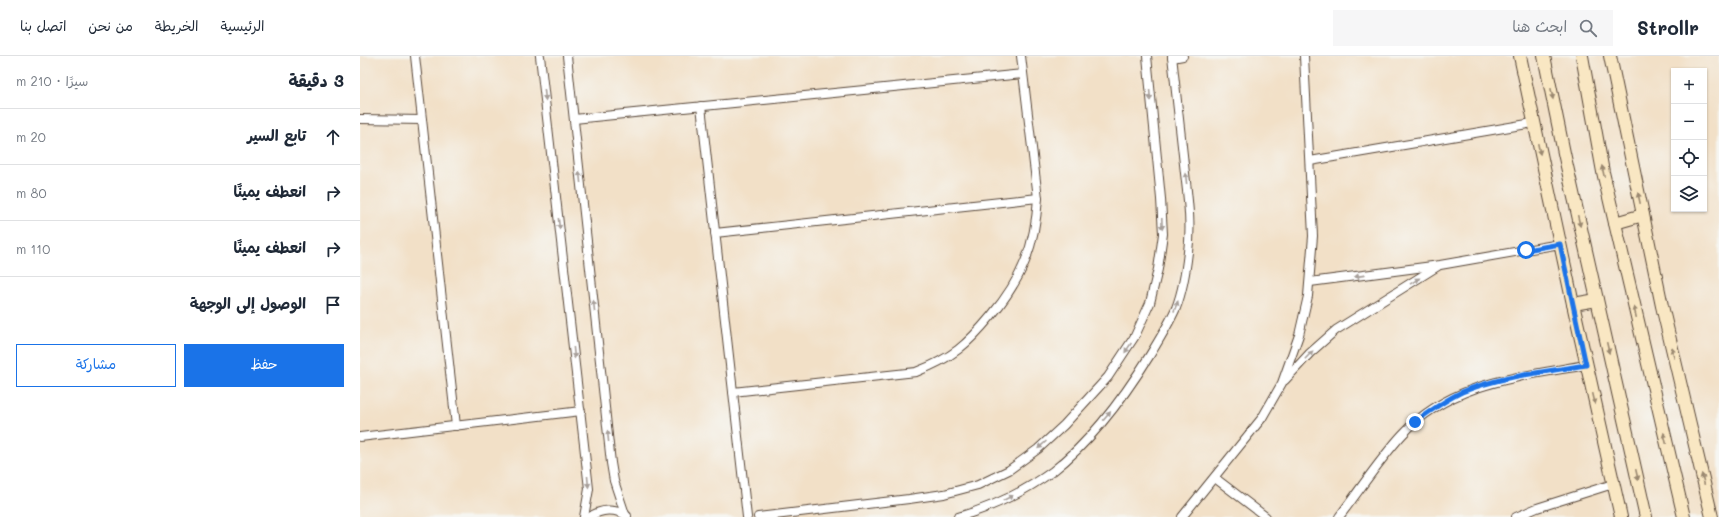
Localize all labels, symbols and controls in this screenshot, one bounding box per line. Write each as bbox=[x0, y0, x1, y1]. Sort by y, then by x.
search box bbox=[1333, 10, 1613, 46]
text: Strollr bbox=[1637, 15, 1699, 40]
text: اتصل بنا bbox=[20, 16, 66, 35]
text: من نحن bbox=[88, 16, 133, 35]
text: الخريطة bbox=[155, 16, 199, 35]
text: الرئيسية bbox=[221, 16, 264, 35]
text: ابحث هنا bbox=[1512, 16, 1567, 36]
icon: search bbox=[1577, 17, 1599, 39]
map controls bbox=[1671, 68, 1707, 212]
button: + bbox=[1671, 68, 1707, 104]
text: 3 دقيقة bbox=[288, 69, 344, 91]
text: سيرًا · 210 m bbox=[16, 72, 88, 89]
one-way arrow bbox=[1549, 88, 1555, 100]
one-way arrow bbox=[542, 89, 548, 101]
one-way arrow bbox=[1147, 89, 1154, 101]
button: − bbox=[1671, 104, 1707, 140]
text: تابع السير bbox=[247, 125, 306, 145]
icon: ahead bbox=[322, 126, 344, 148]
text: 20 m bbox=[16, 128, 46, 145]
button: locate bbox=[1671, 140, 1707, 176]
one-way arrow bbox=[1536, 143, 1542, 155]
one-way arrow bbox=[1599, 165, 1605, 177]
one-way arrow bbox=[577, 171, 583, 183]
one-way arrow bbox=[1182, 172, 1189, 184]
button: layers bbox=[1671, 176, 1707, 212]
text: انعطف يمينًا bbox=[234, 181, 306, 201]
icon: right bbox=[322, 182, 344, 204]
text: 80 m bbox=[16, 184, 46, 201]
one-way arrow bbox=[1636, 192, 1642, 204]
one-way arrow bbox=[1577, 215, 1583, 227]
one-way arrow bbox=[556, 218, 563, 230]
one-way arrow bbox=[1159, 218, 1166, 230]
text: انعطف يمينًا bbox=[234, 237, 306, 257]
icon: right bbox=[322, 238, 344, 260]
text: 110 m bbox=[16, 240, 50, 257]
route start bbox=[1517, 241, 1535, 259]
one-way arrow bbox=[1354, 273, 1366, 279]
one-way arrow bbox=[1409, 277, 1421, 284]
text: الوصول إلى الوجهة bbox=[190, 293, 306, 313]
icon: arrive bbox=[322, 294, 344, 316]
one-way arrow bbox=[591, 300, 597, 312]
one-way arrow bbox=[1173, 300, 1179, 312]
one-way arrow bbox=[1632, 305, 1638, 318]
one-way arrow bbox=[1124, 342, 1131, 353]
one-way arrow bbox=[1605, 342, 1611, 354]
button: مشاركة bbox=[16, 344, 176, 387]
button: حفظ bbox=[184, 344, 344, 387]
one-way arrow bbox=[1669, 346, 1675, 359]
one-way arrow bbox=[571, 347, 577, 359]
one-way arrow bbox=[1304, 350, 1313, 360]
one-way arrow bbox=[1591, 393, 1597, 405]
one-way arrow bbox=[1102, 411, 1112, 421]
route end bbox=[1406, 413, 1424, 431]
one-way arrow bbox=[605, 430, 611, 442]
one-way arrow bbox=[1662, 432, 1668, 444]
one-way arrow bbox=[1038, 440, 1047, 449]
one-way arrow bbox=[1634, 469, 1640, 481]
one-way arrow bbox=[1699, 473, 1705, 485]
one-way arrow bbox=[585, 476, 591, 488]
one-way arrow bbox=[1002, 495, 1014, 502]

